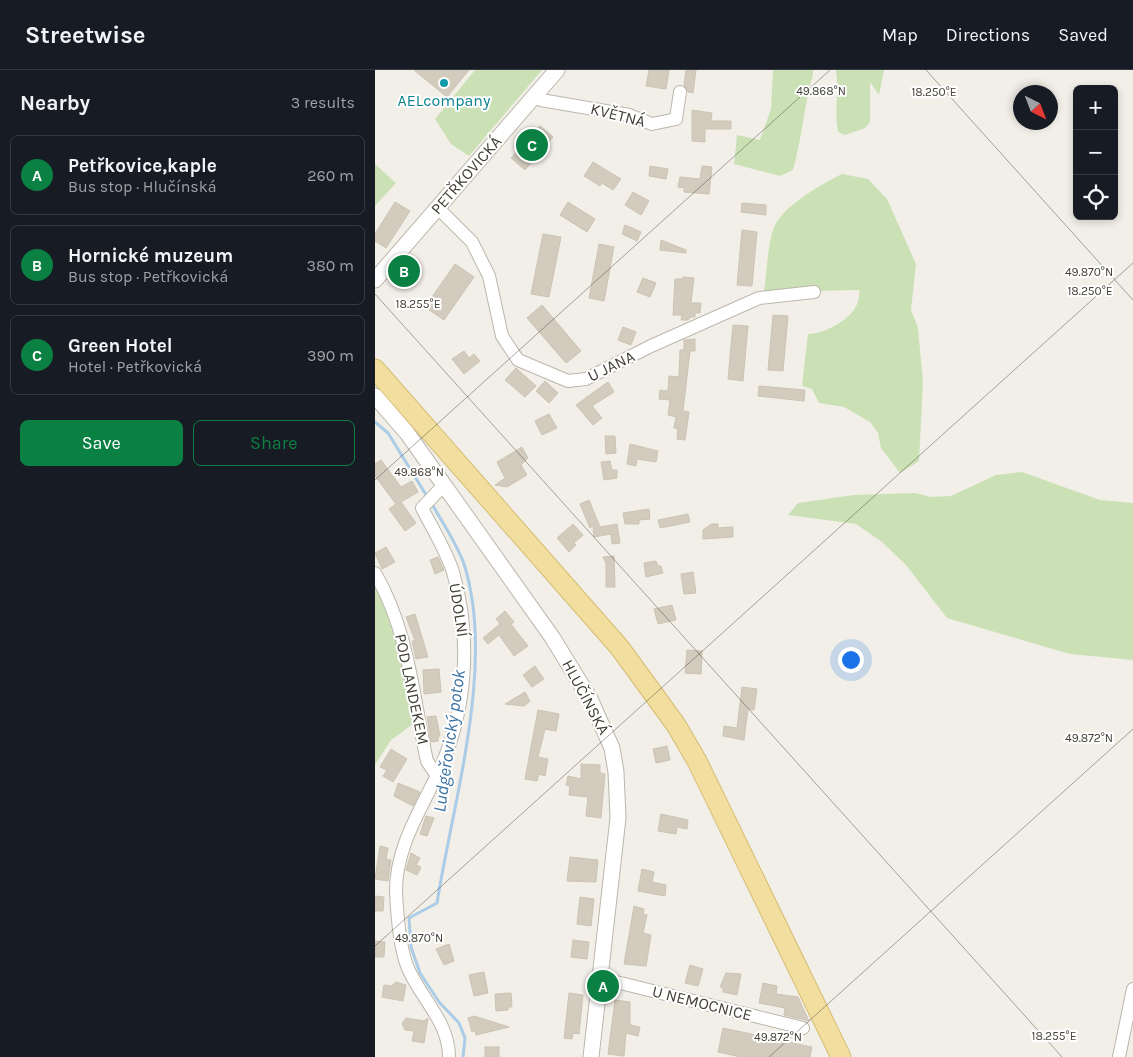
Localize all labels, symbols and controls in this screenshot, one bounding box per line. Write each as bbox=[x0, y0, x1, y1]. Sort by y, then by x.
text: Streetwise bbox=[25, 21, 146, 49]
text: Map bbox=[882, 24, 918, 46]
text: Directions bbox=[946, 24, 1030, 46]
text: Saved bbox=[1058, 24, 1108, 46]
marker: AELcompany bbox=[438, 77, 450, 89]
text: 49.868°N bbox=[796, 84, 846, 98]
text: 18.250°E bbox=[911, 85, 957, 99]
north arrow bbox=[1013, 85, 1058, 130]
map controls bbox=[1073, 85, 1118, 220]
button: + bbox=[1073, 85, 1118, 130]
text: Nearby bbox=[20, 91, 90, 115]
place label: AELcompany bbox=[398, 91, 491, 110]
text: 3 results bbox=[291, 93, 355, 112]
street label: KVĚTNÁ bbox=[589, 99, 647, 131]
pin: C bbox=[516, 126, 548, 164]
button: − bbox=[1073, 130, 1118, 175]
street label: PETŘKOVICKÁ bbox=[427, 132, 505, 218]
text: Petřkovice,kaple bbox=[68, 155, 217, 177]
text: A bbox=[32, 166, 42, 185]
text: 260 m bbox=[307, 166, 354, 185]
button: locate bbox=[1073, 175, 1118, 220]
text: Bus stop · Hlučínská bbox=[68, 177, 217, 196]
text: Hornické muzeum bbox=[68, 245, 233, 267]
pin: B bbox=[388, 252, 420, 290]
text: B bbox=[32, 256, 42, 275]
text: 380 m bbox=[306, 256, 354, 275]
text: 49.870°N bbox=[1065, 265, 1113, 279]
text: Bus stop · Petřkovická bbox=[68, 267, 228, 286]
text: 18.250°E bbox=[1067, 284, 1113, 298]
text: 18.255°E bbox=[396, 297, 440, 311]
text: Green Hotel bbox=[68, 335, 173, 357]
text: C bbox=[32, 346, 42, 365]
text: 390 m bbox=[307, 346, 354, 365]
street label: U JANA bbox=[584, 346, 638, 386]
text: Hotel · Petřkovická bbox=[68, 357, 202, 376]
button: Save bbox=[20, 420, 183, 466]
button: Share bbox=[193, 420, 355, 466]
text: 49.868°N bbox=[394, 465, 444, 479]
street label: ÚDOLNÍ bbox=[445, 582, 473, 639]
street label: POD LANDEKEM bbox=[391, 632, 433, 746]
your location bbox=[838, 647, 864, 673]
street label: HLUČÍNSKÁ bbox=[558, 656, 614, 738]
water label: Ludgeřovický potok bbox=[428, 667, 470, 814]
text: 49.872°N bbox=[1065, 731, 1113, 745]
text: 49.870°N bbox=[395, 931, 443, 945]
pin: A bbox=[587, 967, 619, 1005]
street label: U NEMOCNICE bbox=[650, 981, 754, 1025]
text: 18.255°E bbox=[1032, 1029, 1076, 1043]
text: 49.872°N bbox=[754, 1030, 802, 1044]

